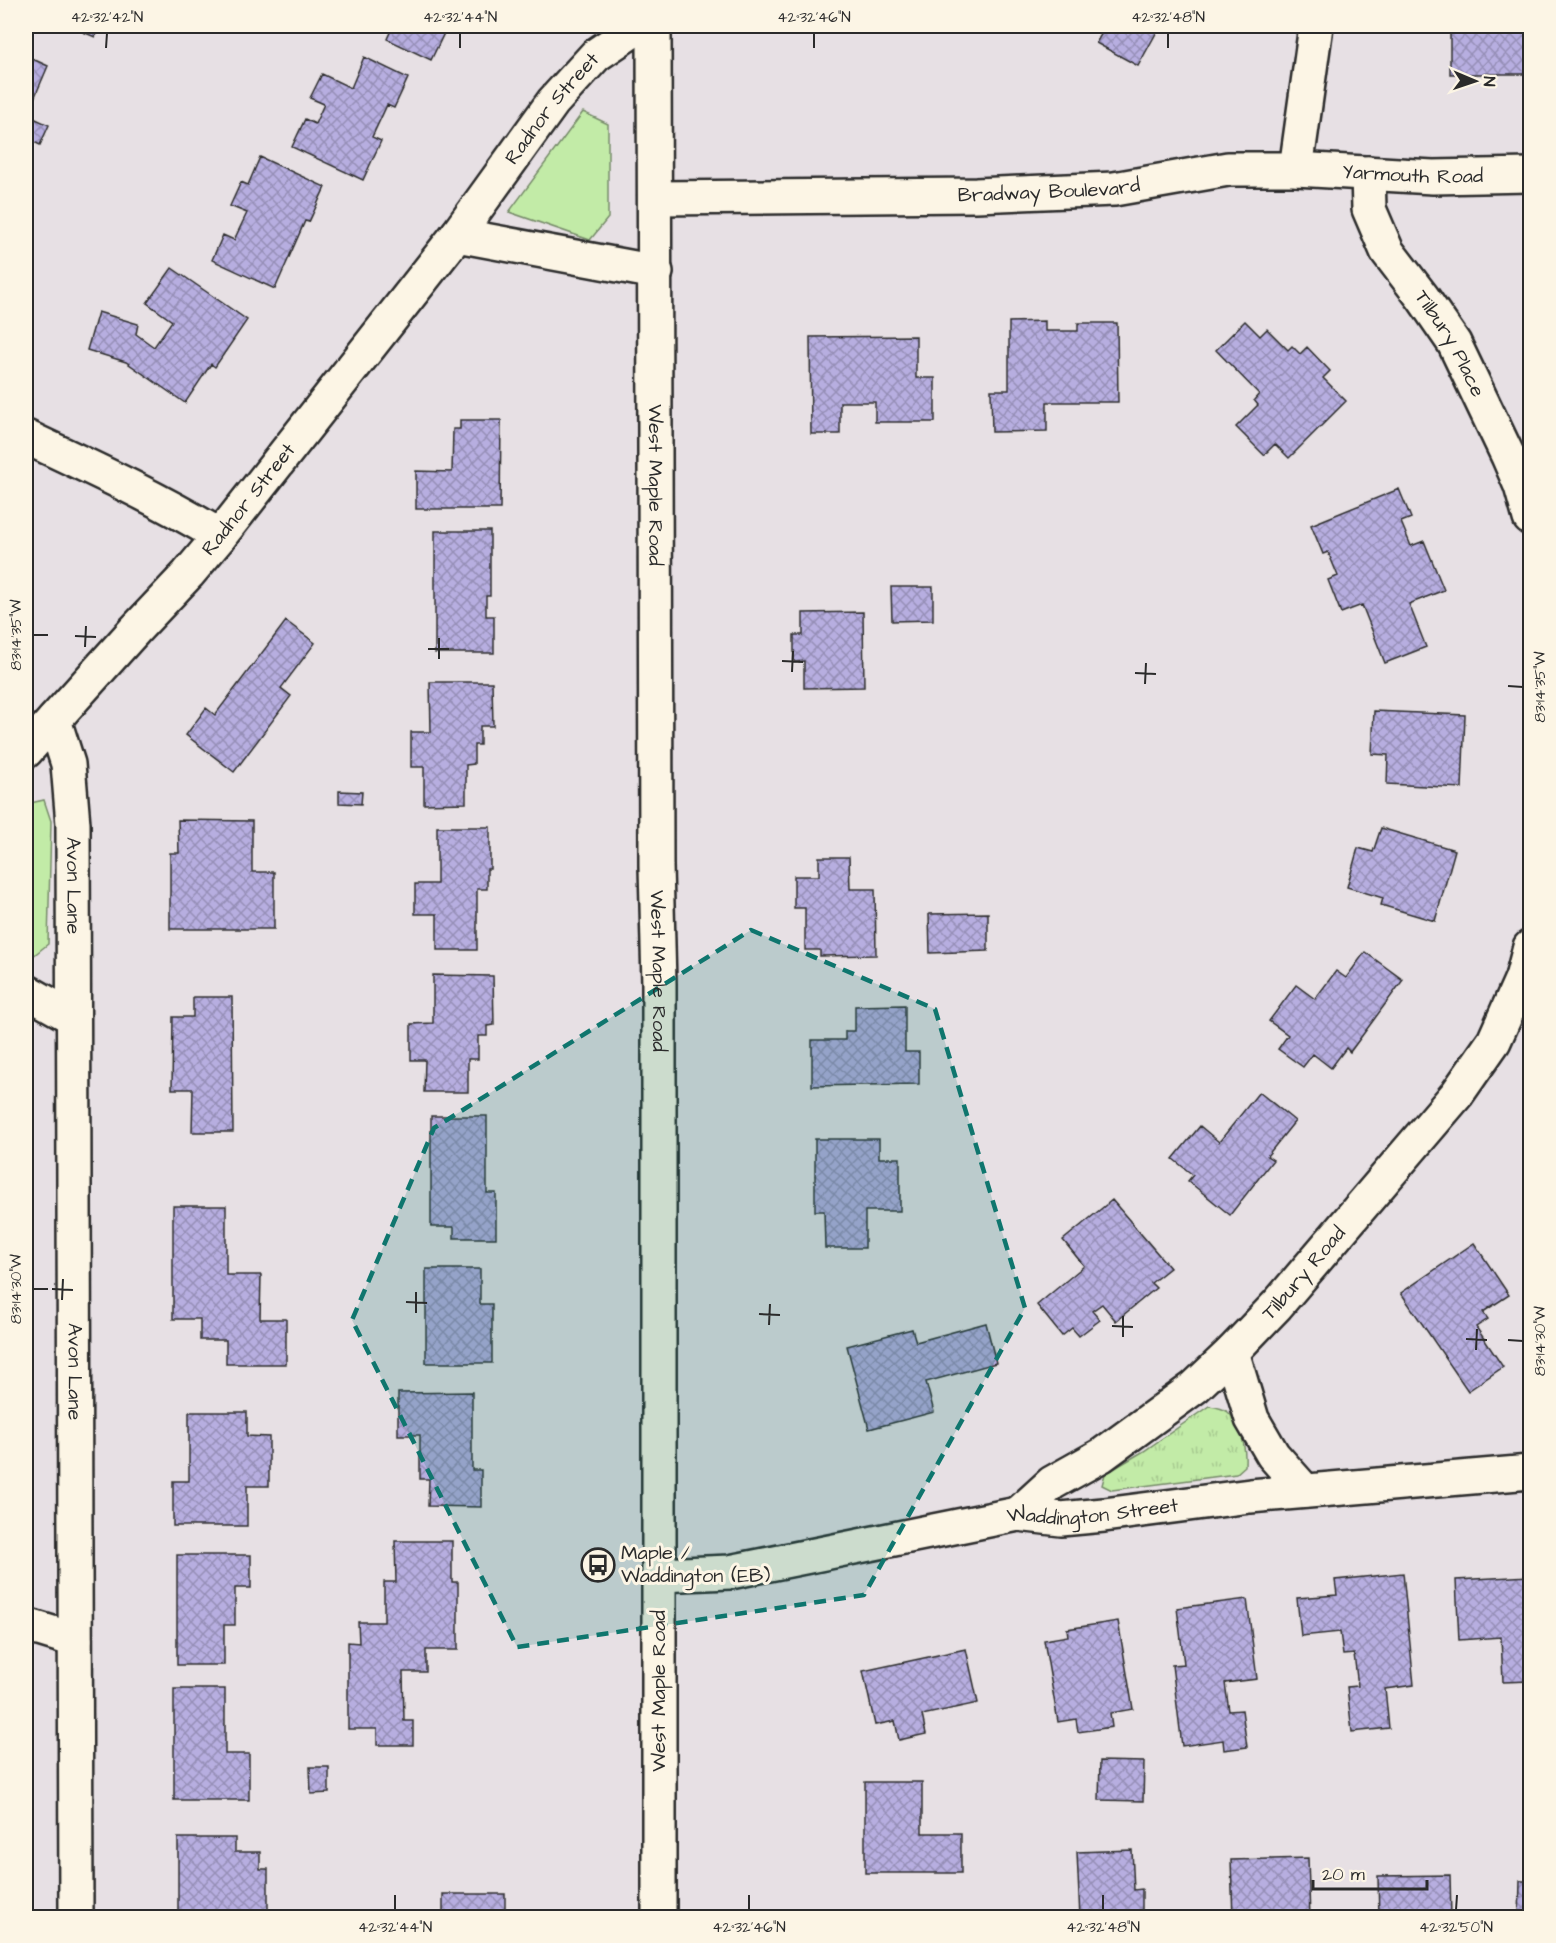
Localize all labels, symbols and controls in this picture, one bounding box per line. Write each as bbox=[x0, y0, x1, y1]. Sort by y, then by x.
text: 42°32'42"N bbox=[71, 7, 143, 28]
text: 42°32'44"N bbox=[423, 7, 497, 28]
text: 42°32'46"N bbox=[777, 7, 851, 28]
text: 42°32'48"N bbox=[1131, 7, 1205, 28]
street label: Radnor Street bbox=[498, 46, 606, 170]
north arrow bbox=[1445, 51, 1505, 111]
text: N bbox=[1478, 76, 1500, 87]
street label: Yarmouth Road bbox=[1342, 158, 1483, 191]
street label: Bradway Boulevard bbox=[958, 171, 1142, 209]
street label: Tilbury Place bbox=[1408, 284, 1492, 402]
street label: West Maple Road bbox=[641, 404, 669, 566]
street label: Radnor Street bbox=[195, 437, 302, 562]
text: 83°14'35"W bbox=[6, 599, 27, 671]
text: 83°14'35"W bbox=[1530, 651, 1551, 723]
street label: Avon Lane bbox=[59, 837, 87, 934]
street label: West Maple Road bbox=[643, 890, 673, 1052]
street label: Tilbury Road bbox=[1255, 1220, 1352, 1327]
text: 83°14'30"W bbox=[6, 1254, 27, 1324]
text: 83°14'30"W bbox=[1530, 1306, 1551, 1376]
street label: Avon Lane bbox=[60, 1323, 89, 1420]
street label: Waddington Street bbox=[1005, 1491, 1180, 1533]
place label: Maple / Waddington (EB) bbox=[621, 1539, 770, 1591]
bus stop icon: Maple / Waddington (EB) bbox=[580, 1547, 616, 1583]
street label: West Maple Road bbox=[645, 1610, 673, 1772]
scale bar bbox=[1313, 1853, 1427, 1891]
text: 20 m bbox=[1322, 1862, 1365, 1887]
text: 42°32'44"N bbox=[358, 1917, 432, 1938]
text: 42°32'46"N bbox=[712, 1917, 786, 1938]
text: 42°32'48"N bbox=[1066, 1917, 1140, 1938]
text: 42°32'50"N bbox=[1419, 1917, 1493, 1938]

